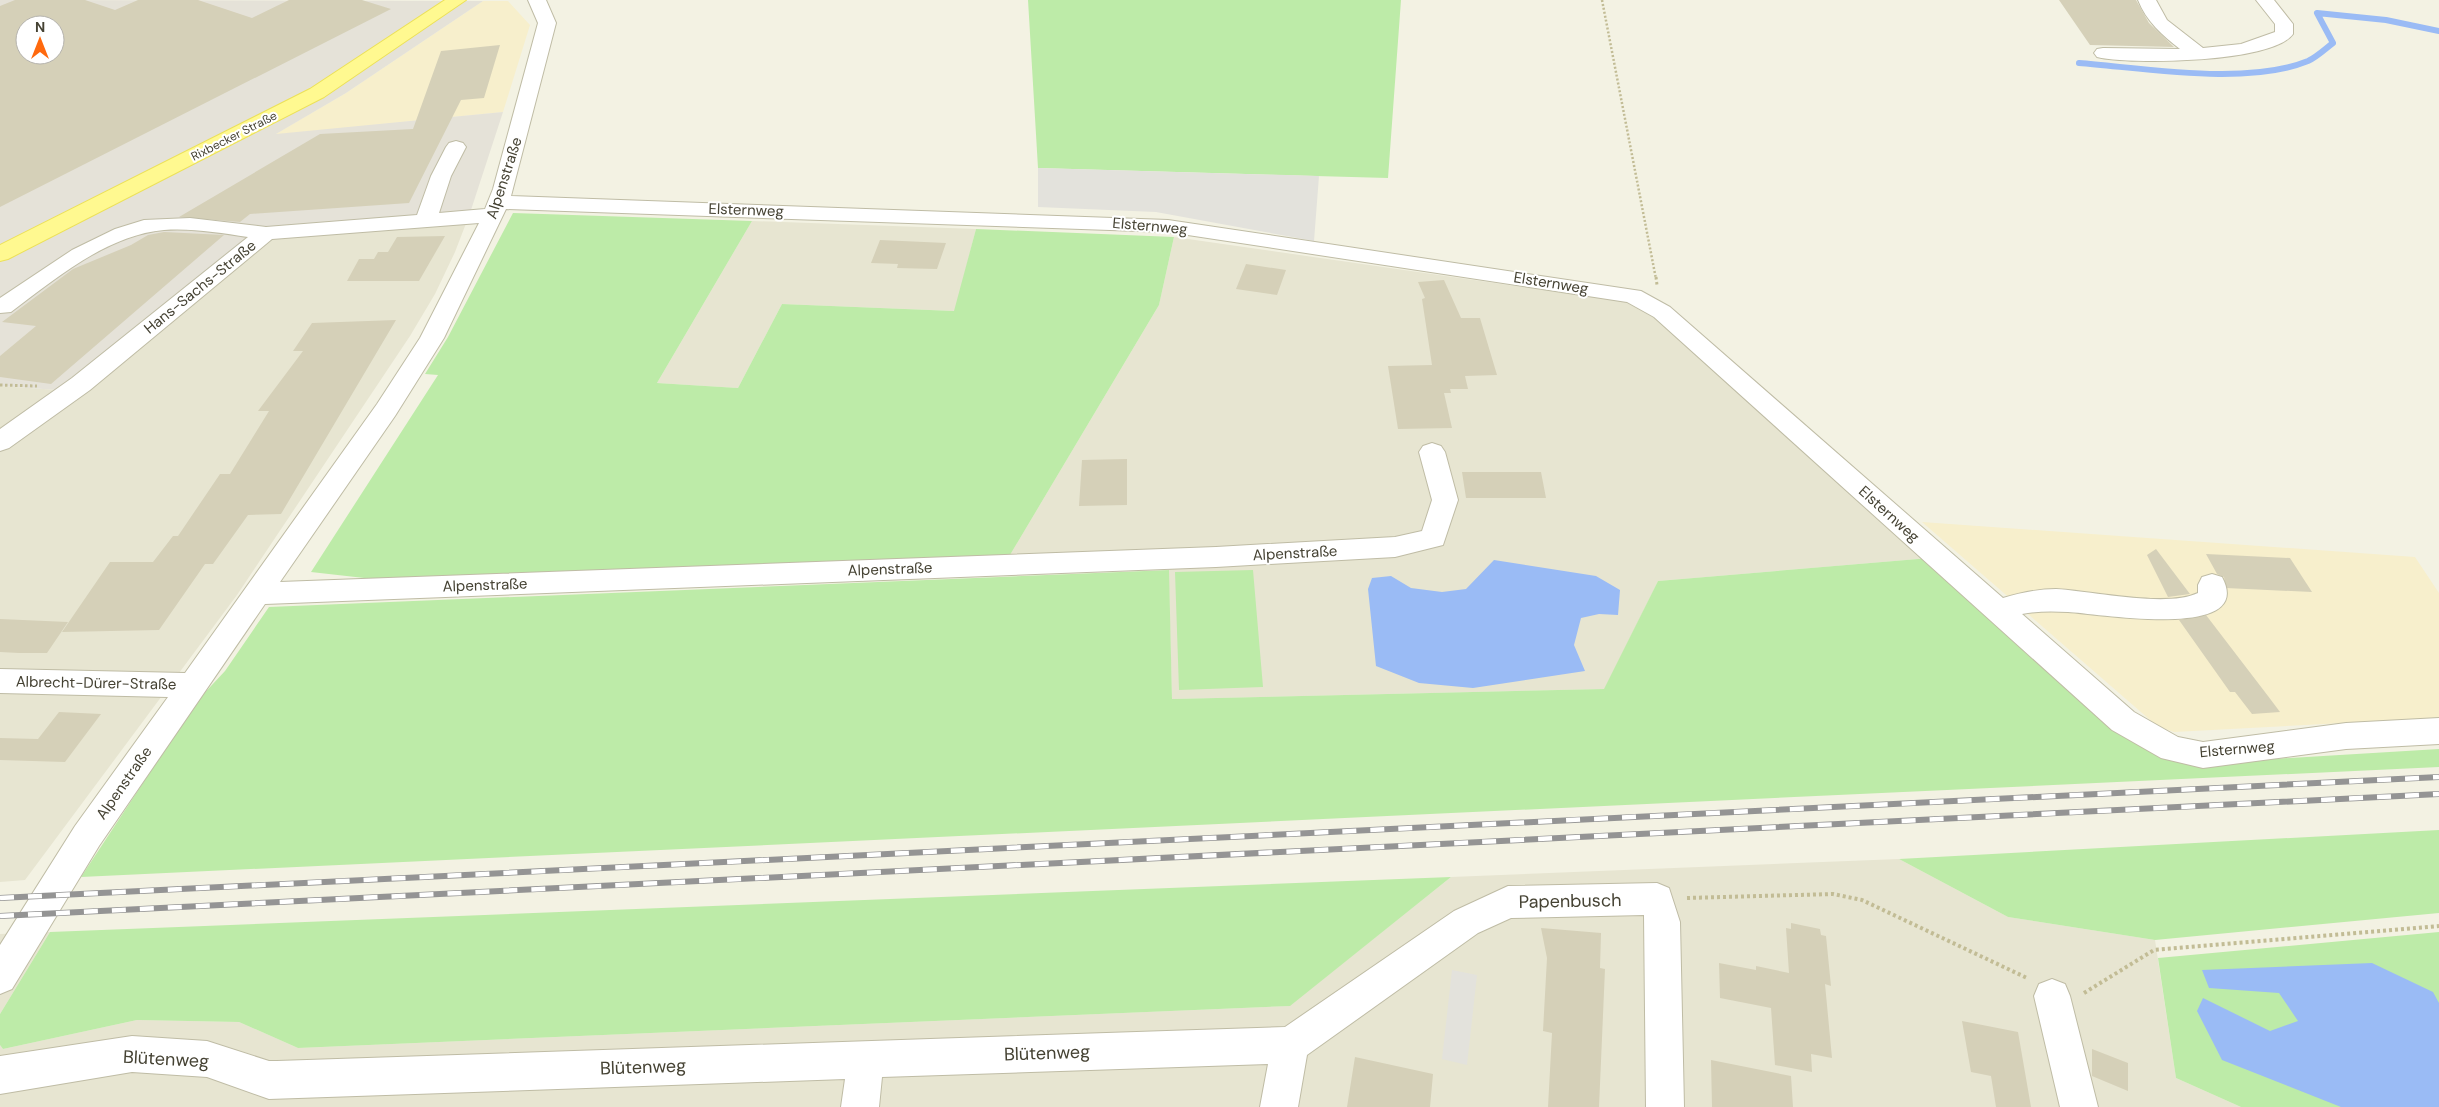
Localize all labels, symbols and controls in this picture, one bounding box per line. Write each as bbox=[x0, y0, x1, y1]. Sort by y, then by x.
north arrow bbox=[15, 15, 65, 65]
text: N bbox=[35, 18, 45, 36]
street label: Rixbecker Straße bbox=[188, 107, 280, 165]
street label: Alpenstraße bbox=[481, 135, 527, 221]
street label: Elsternweg bbox=[708, 199, 784, 221]
street label: Elsternweg bbox=[1112, 213, 1188, 239]
street label: Hans-Sachs-Straße bbox=[140, 236, 260, 338]
street label: Elsternweg bbox=[1512, 267, 1590, 299]
street label: Elsternweg bbox=[1854, 481, 1924, 547]
street label: Alpenstraße bbox=[1252, 541, 1338, 565]
street label: Alpenstraße bbox=[847, 558, 933, 580]
street label: Alpenstraße bbox=[442, 574, 528, 596]
street label: Albrecht-Dürer-Straße bbox=[16, 672, 176, 694]
street label: Elsternweg bbox=[2199, 736, 2275, 762]
street label: Alpenstraße bbox=[91, 743, 157, 823]
street label: Papenbusch bbox=[1518, 888, 1622, 914]
street label: Blütenweg bbox=[1004, 1040, 1090, 1066]
street label: Blütenweg bbox=[122, 1045, 210, 1073]
street label: Blütenweg bbox=[600, 1054, 686, 1080]

